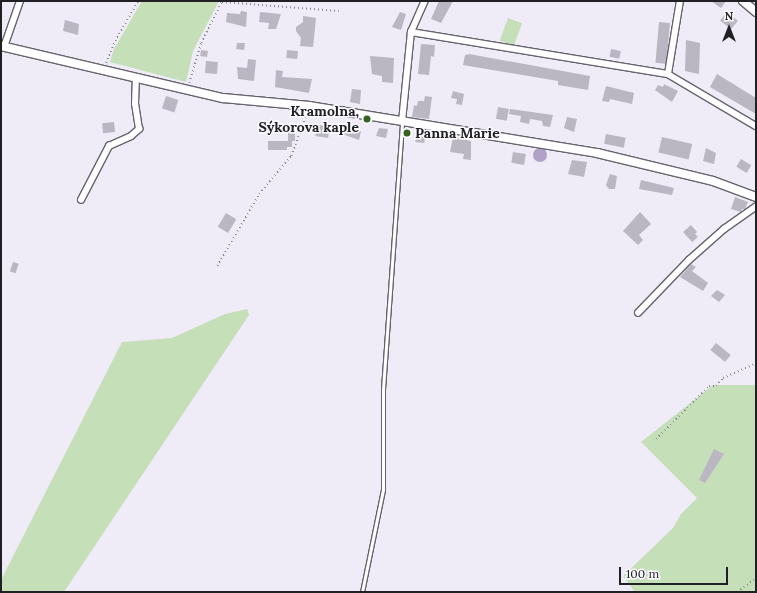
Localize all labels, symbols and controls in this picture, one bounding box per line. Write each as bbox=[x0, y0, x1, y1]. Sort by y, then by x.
north arrow bbox=[709, 8, 749, 48]
text: N bbox=[725, 9, 733, 23]
place label: Kramolna, Sýkorova kaple bbox=[258, 103, 359, 136]
marker: Kramolna, Sýkorova kaple bbox=[362, 114, 372, 124]
place label: Panna Marie bbox=[415, 125, 500, 141]
marker: Panna Marie bbox=[402, 128, 412, 138]
scale bar bbox=[621, 559, 730, 585]
text: 100 m bbox=[626, 566, 659, 581]

